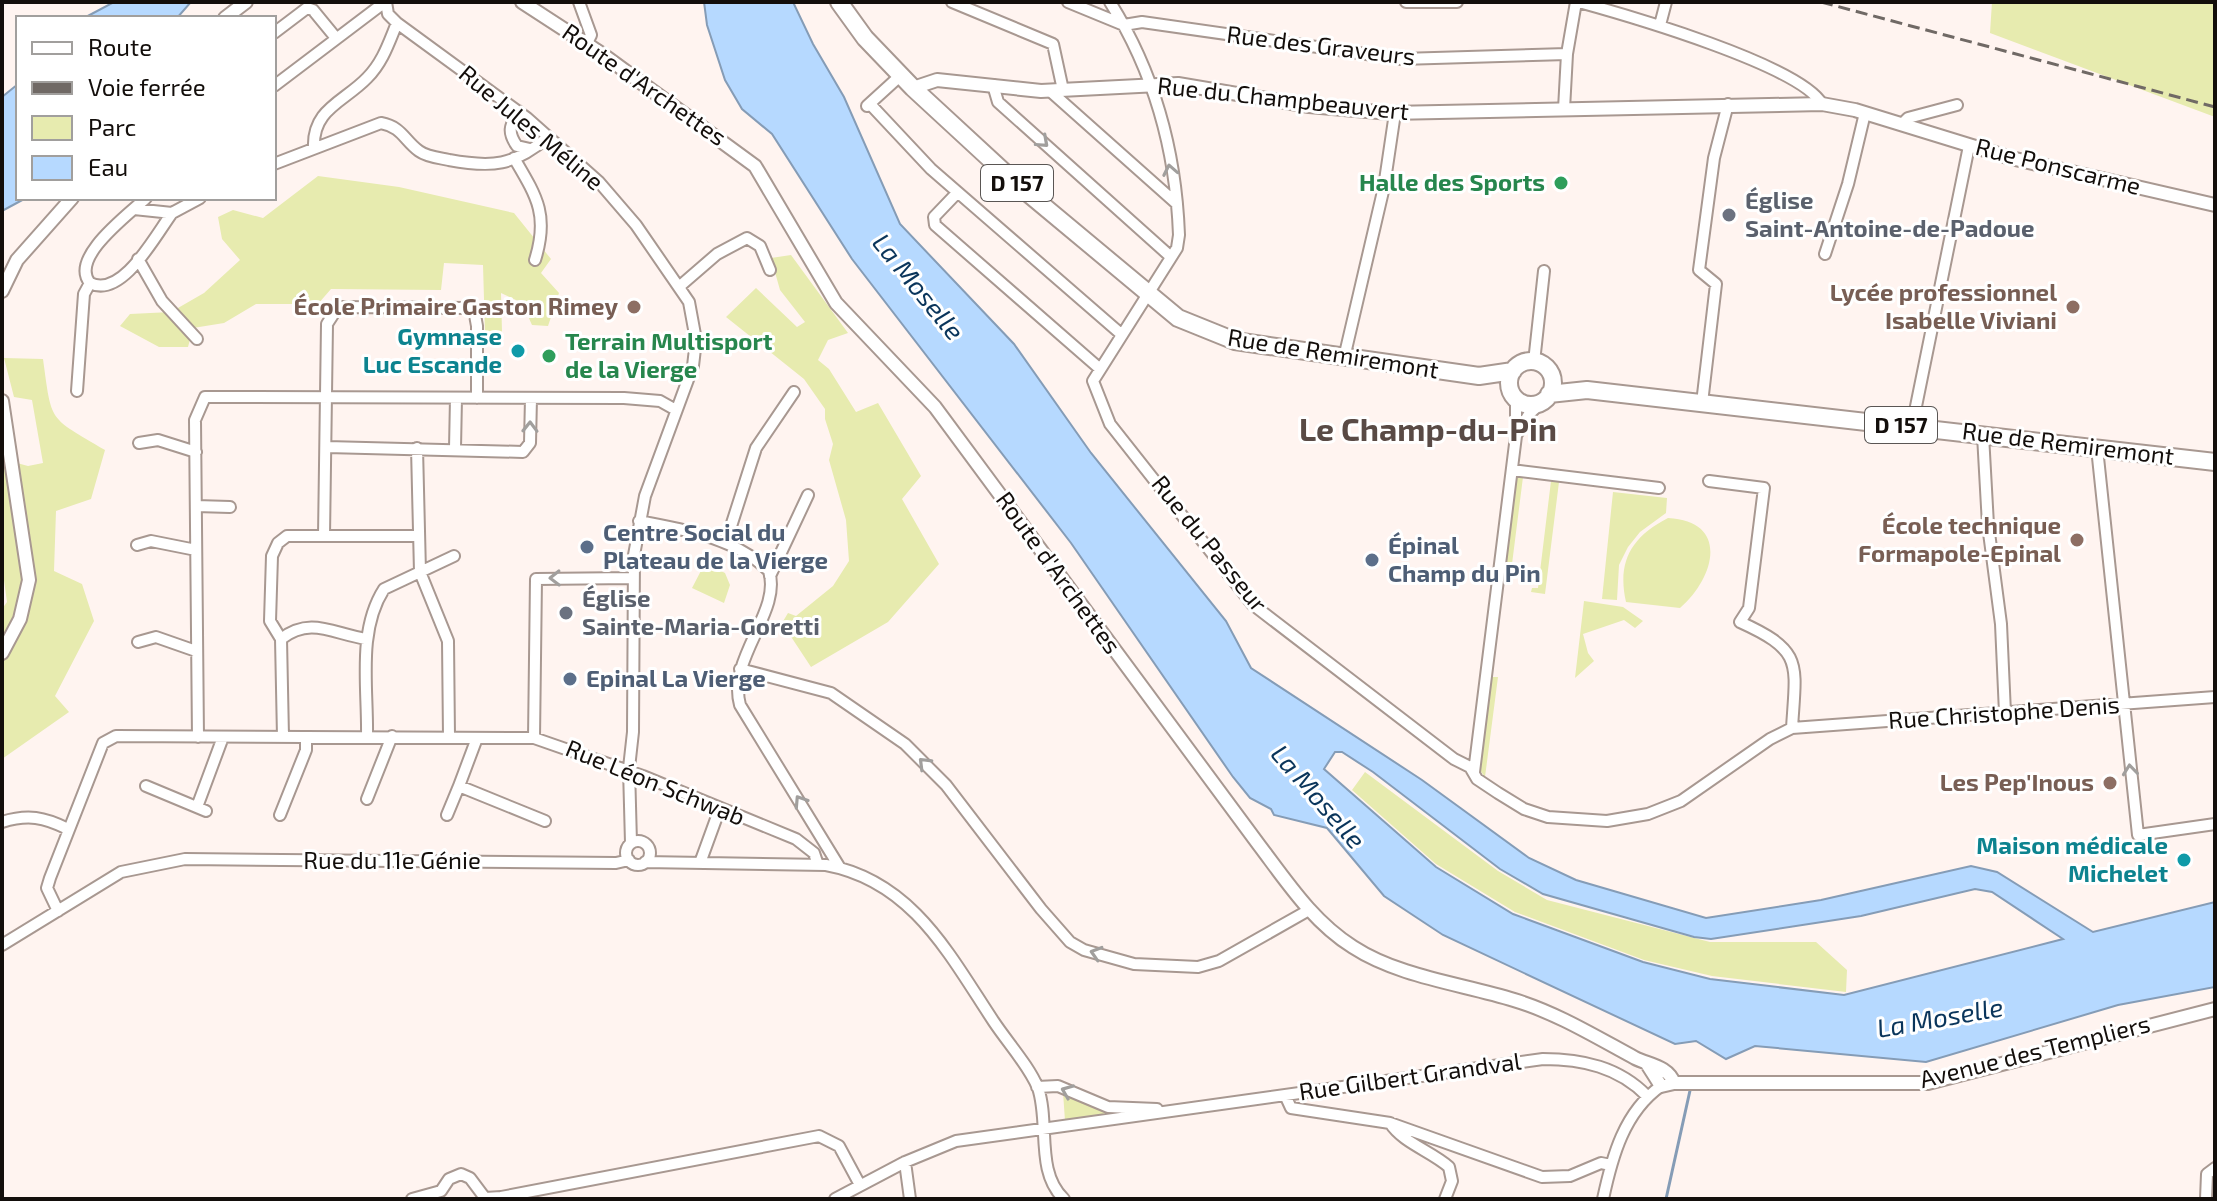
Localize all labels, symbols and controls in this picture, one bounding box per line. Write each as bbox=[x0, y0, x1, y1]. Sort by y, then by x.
legend bbox=[16, 16, 276, 200]
street label: Route d'Archettes bbox=[557, 16, 732, 151]
street label: Rue des Graveurs bbox=[1225, 19, 1417, 70]
text: Route bbox=[88, 32, 152, 61]
street label: Rue Jules Méline bbox=[454, 58, 610, 196]
street label: Rue du Champbeauvert bbox=[1156, 70, 1410, 125]
text: Voie ferrée bbox=[88, 72, 206, 101]
text: Parc bbox=[88, 112, 136, 141]
street label: Rue Ponscarme bbox=[1973, 131, 2144, 200]
one-way arrow bbox=[1033, 132, 1048, 147]
text: Eau bbox=[88, 152, 128, 181]
one-way arrow bbox=[1163, 163, 1180, 177]
road number: D 157 bbox=[981, 165, 1053, 201]
place label: Halle des Sports bbox=[1359, 167, 1545, 196]
marker: Halle des Sports bbox=[1552, 174, 1570, 192]
place label: Église Saint-Antoine-de-Padoue bbox=[1745, 185, 2035, 242]
marker: Église Saint-Antoine-de-Padoue bbox=[1720, 206, 1738, 224]
water label: La Moselle bbox=[867, 227, 971, 345]
place label: Lycée professionnel Isabelle Viviani bbox=[1830, 277, 2057, 334]
place label: École Primaire Gaston Rimey bbox=[294, 291, 618, 320]
marker: École Primaire Gaston Rimey bbox=[625, 298, 643, 316]
marker: Lycée professionnel Isabelle Viviani bbox=[2064, 298, 2082, 316]
place label: Gymnase Luc Escande bbox=[363, 321, 502, 378]
street label: Rue de Remiremont bbox=[1226, 322, 1441, 384]
place label: Terrain Multisport de la Vierge bbox=[565, 326, 773, 383]
marker: Gymnase Luc Escande bbox=[509, 342, 527, 360]
marker: Terrain Multisport de la Vierge bbox=[540, 347, 558, 365]
road number: D 157 bbox=[1865, 407, 1937, 443]
district label: Le Champ-du-Pin bbox=[1299, 409, 1557, 447]
street label: Rue de Remiremont bbox=[1961, 415, 2176, 470]
one-way arrow bbox=[522, 420, 539, 433]
street label: Rue du Passeur bbox=[1146, 469, 1274, 617]
street label: Route d'Archettes bbox=[991, 485, 1128, 659]
place label: École technique Formapole-Epinal bbox=[1858, 510, 2061, 567]
place label: Centre Social du Plateau de la Vierge bbox=[603, 517, 828, 574]
place label: Épinal Champ du Pin bbox=[1388, 530, 1541, 587]
marker: École technique Formapole-Epinal bbox=[2068, 531, 2086, 549]
marker: Centre Social du Plateau de la Vierge bbox=[578, 538, 596, 556]
marker: Épinal Champ du Pin bbox=[1363, 551, 1381, 569]
one-way arrow bbox=[548, 570, 561, 587]
place label: Église Sainte-Maria-Goretti bbox=[582, 583, 820, 640]
marker: Église Sainte-Maria-Goretti bbox=[557, 604, 575, 622]
place label: Epinal La Vierge bbox=[586, 663, 766, 692]
marker: Epinal La Vierge bbox=[561, 670, 579, 688]
street label: Rue Christophe Denis bbox=[1887, 689, 2121, 734]
street label: Rue Léon Schwab bbox=[562, 732, 749, 831]
water label: La Moselle bbox=[1266, 738, 1373, 854]
one-way arrow bbox=[919, 758, 933, 772]
one-way arrow bbox=[2121, 763, 2138, 776]
place label: Les Pep'Inous bbox=[1940, 767, 2094, 796]
marker: Les Pep'Inous bbox=[2101, 774, 2119, 792]
one-way arrow bbox=[795, 795, 810, 809]
place label: Maison médicale Michelet bbox=[1976, 830, 2168, 887]
street label: Rue du 11e Génie bbox=[303, 845, 481, 874]
marker: Maison médicale Michelet bbox=[2175, 851, 2193, 869]
one-way arrow bbox=[1090, 946, 1103, 962]
water label: La Moselle bbox=[1874, 990, 2005, 1043]
street label: Avenue des Templiers bbox=[1916, 1008, 2153, 1093]
street label: Rue Gilbert Grandval bbox=[1297, 1046, 1523, 1105]
one-way arrow bbox=[1061, 1084, 1075, 1101]

